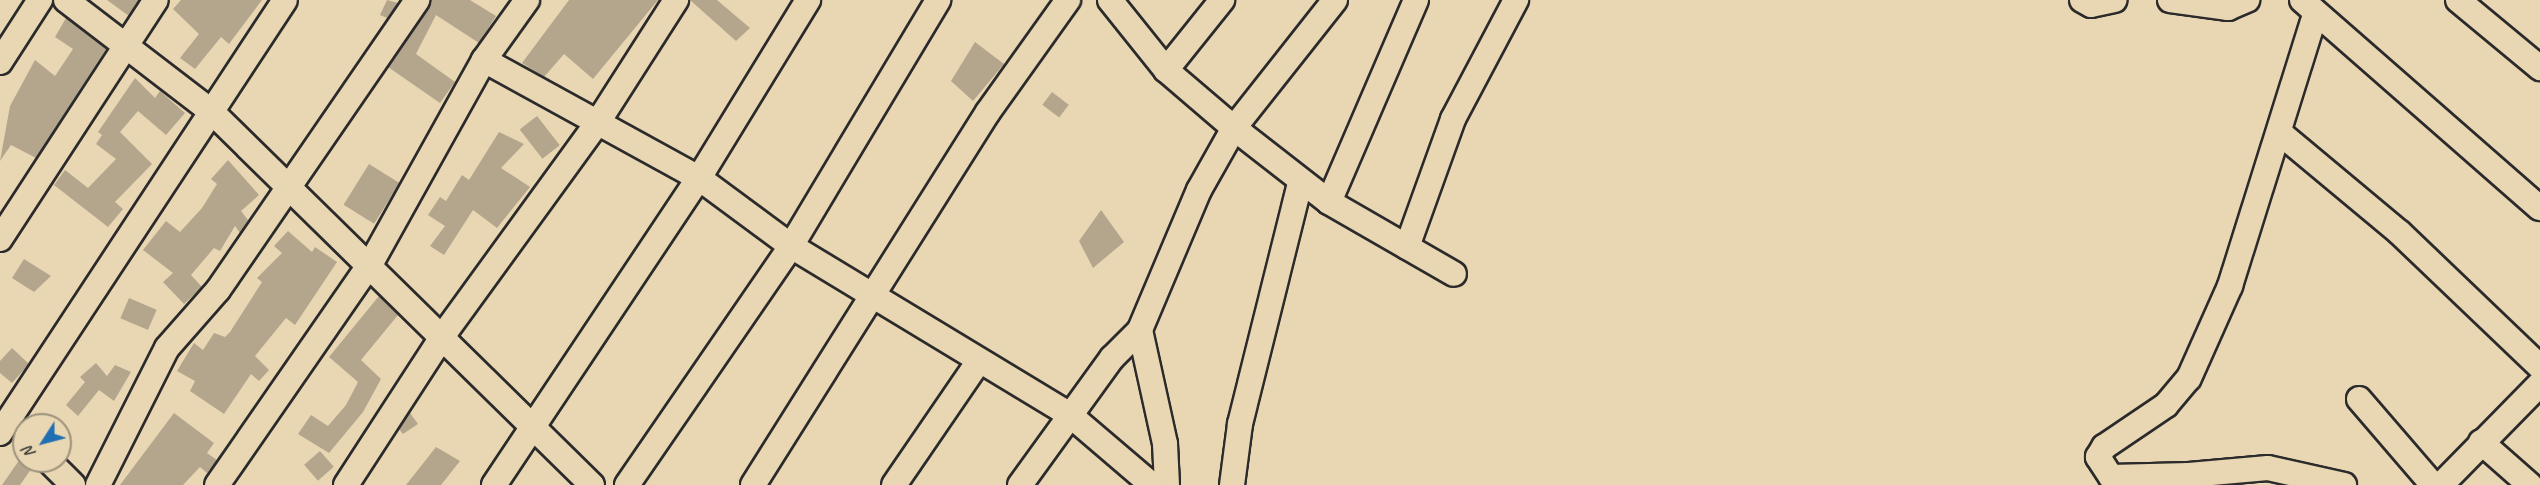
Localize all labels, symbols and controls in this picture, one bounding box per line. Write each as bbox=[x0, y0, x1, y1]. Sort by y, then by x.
north arrow bbox=[12, 413, 72, 473]
text: N bbox=[18, 443, 40, 462]

